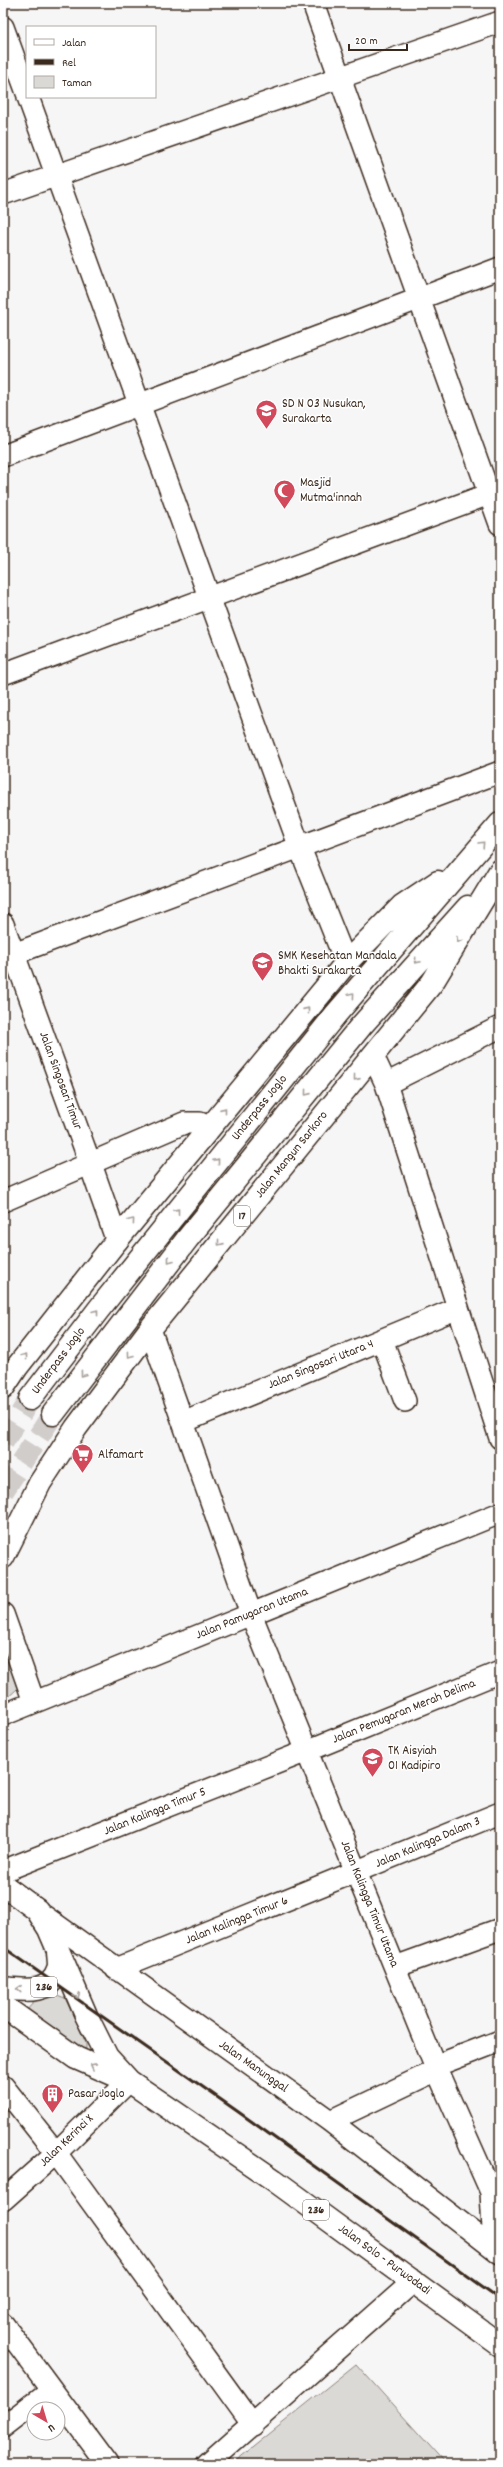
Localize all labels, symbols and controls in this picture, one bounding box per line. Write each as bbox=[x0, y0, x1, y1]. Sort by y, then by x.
legend bbox=[26, 26, 156, 98]
scale bar bbox=[349, 26, 407, 52]
text: 20 m bbox=[355, 33, 378, 50]
text: Jalan bbox=[62, 35, 86, 52]
text: Rel bbox=[62, 55, 76, 72]
text: Taman bbox=[62, 75, 92, 92]
place label: SD N 03 Nusukan, Surakarta bbox=[282, 395, 366, 429]
school or university icon: SD N 03 Nusukan, Surakarta bbox=[254, 398, 280, 431]
place label: Masjid Mutma'innah bbox=[300, 474, 362, 508]
mosque icon: Masjid Mutma'innah bbox=[272, 477, 298, 510]
one-way arrow bbox=[477, 841, 484, 849]
one-way arrow bbox=[456, 936, 463, 943]
place label: SMK Kesehatan Mandala Bhakti Surakarta bbox=[278, 947, 397, 981]
school or university icon: SMK Kesehatan Mandala Bhakti Surakarta bbox=[250, 950, 276, 983]
one-way arrow bbox=[415, 957, 422, 964]
one-way arrow bbox=[347, 992, 354, 999]
one-way arrow bbox=[302, 1007, 309, 1014]
street label: Jalan Singosari Timur bbox=[33, 1029, 87, 1133]
street label: Underpass Joglo bbox=[227, 1071, 293, 1145]
one-way arrow bbox=[354, 1073, 361, 1080]
one-way arrow bbox=[304, 1088, 311, 1096]
street label: Jalan Mangun Sarkoro bbox=[251, 1107, 333, 1203]
one-way arrow bbox=[220, 1108, 227, 1115]
one-way arrow bbox=[213, 1159, 220, 1166]
road number: 17 bbox=[234, 1206, 250, 1226]
one-way arrow bbox=[173, 1209, 180, 1216]
one-way arrow bbox=[128, 1218, 135, 1226]
one-way arrow bbox=[218, 1239, 225, 1246]
one-way arrow bbox=[168, 1256, 175, 1263]
one-way arrow bbox=[91, 1310, 98, 1317]
street label: Underpass Joglo bbox=[27, 1323, 91, 1399]
street label: Jalan Singosari Utara 4 bbox=[265, 1335, 377, 1395]
one-way arrow bbox=[128, 1351, 135, 1358]
one-way arrow bbox=[21, 1353, 28, 1360]
one-way arrow bbox=[80, 1370, 87, 1377]
supermarket icon: Alfamart bbox=[69, 1442, 95, 1475]
place label: Alfamart bbox=[98, 1446, 144, 1465]
street label: Jalan Pamugaran Utama bbox=[193, 1582, 312, 1645]
street label: Jalan Pemugaran Merah Delima bbox=[330, 1674, 479, 1749]
place label: TK Aisyiah 01 Kadipiro bbox=[388, 1742, 441, 1776]
school or university icon: TK Aisyiah 01 Kadipiro bbox=[360, 1745, 386, 1778]
street label: Jalan Kalingga Timur 5 bbox=[101, 1783, 209, 1841]
street label: Jalan Kalingga Dalam 3 bbox=[372, 1812, 484, 1874]
street label: Jalan Kalingga Timur Utama bbox=[335, 1838, 403, 1971]
street label: Jalan Kalingga Timur 6 bbox=[183, 1892, 291, 1950]
road number: 236 bbox=[31, 1977, 57, 1997]
one-way arrow bbox=[16, 1985, 22, 1994]
one-way arrow bbox=[73, 1992, 81, 1999]
street label: Jalan Manunggal bbox=[214, 2036, 292, 2098]
one-way arrow bbox=[89, 2063, 97, 2071]
building icon: Pasar Joglo bbox=[40, 2081, 66, 2114]
place label: Pasar Joglo bbox=[68, 2085, 125, 2104]
street label: Jalan Kerinci X bbox=[36, 2110, 99, 2172]
road number: 236 bbox=[303, 2200, 329, 2220]
street label: Jalan Solo - Purwodadi bbox=[334, 2220, 435, 2301]
north arrow bbox=[26, 2401, 66, 2441]
text: U bbox=[44, 2419, 58, 2435]

